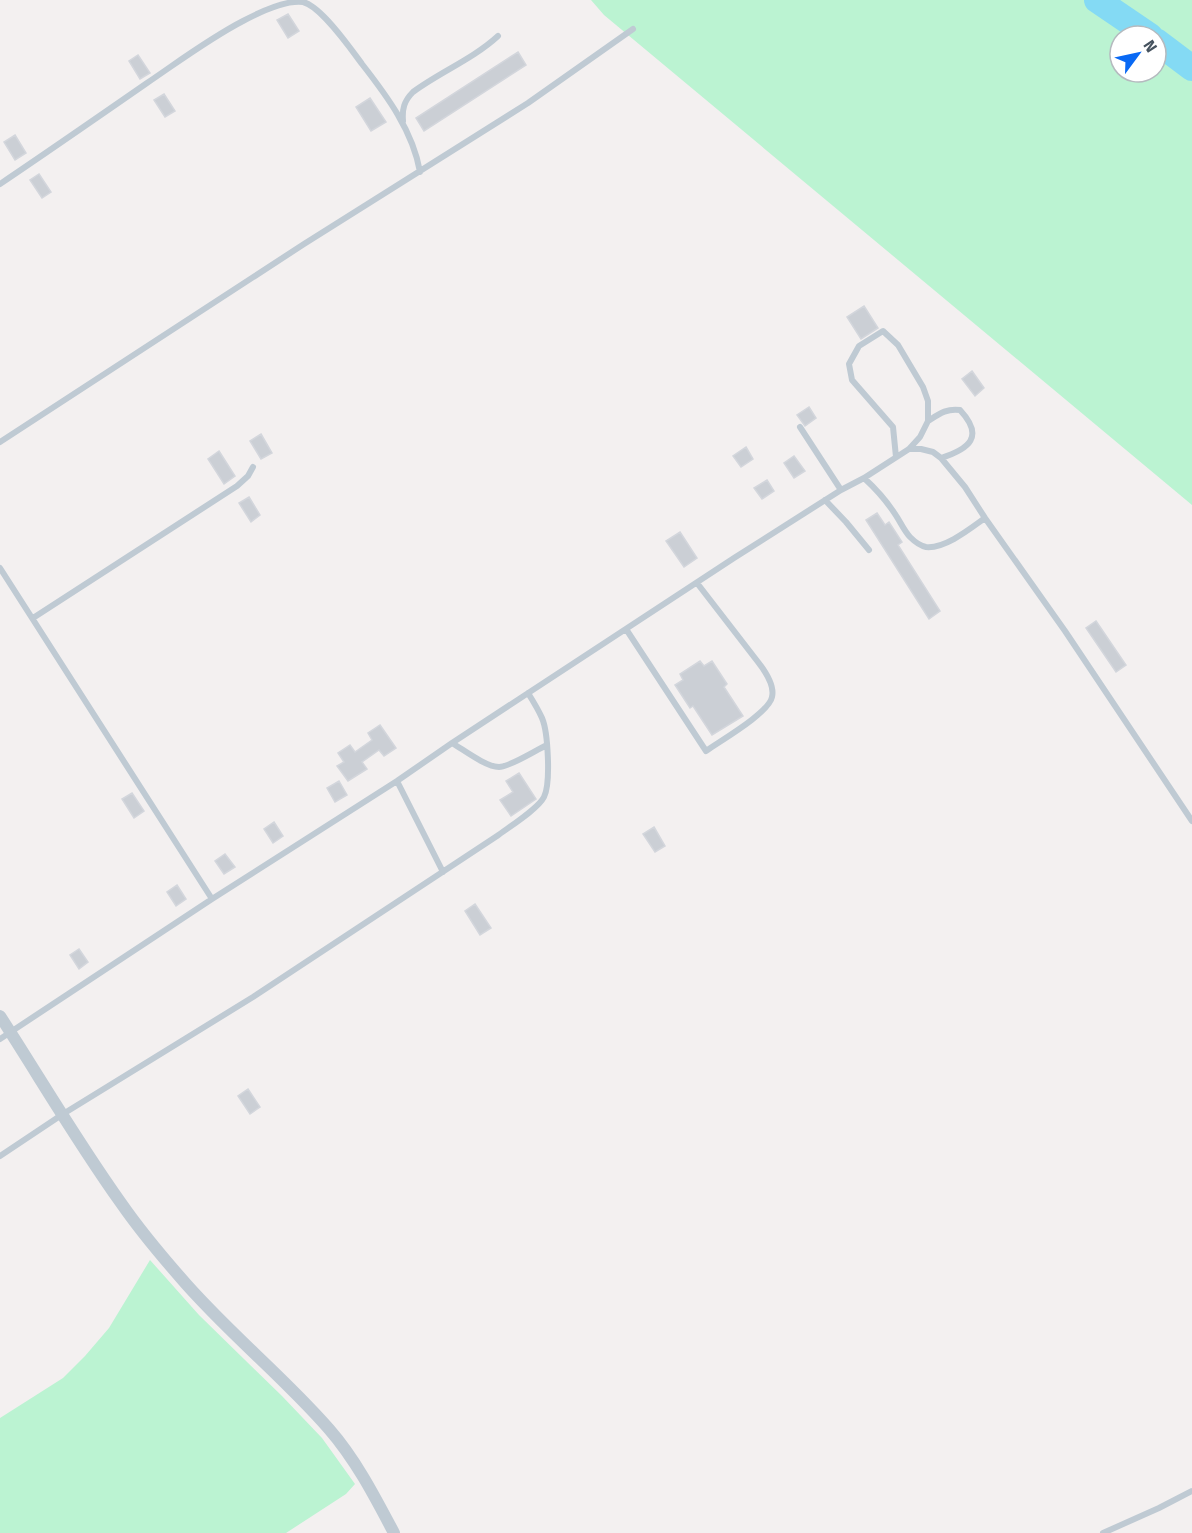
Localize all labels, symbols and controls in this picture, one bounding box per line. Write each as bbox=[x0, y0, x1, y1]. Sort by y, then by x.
north arrow bbox=[1108, 24, 1168, 84]
text: N bbox=[1139, 36, 1161, 56]

